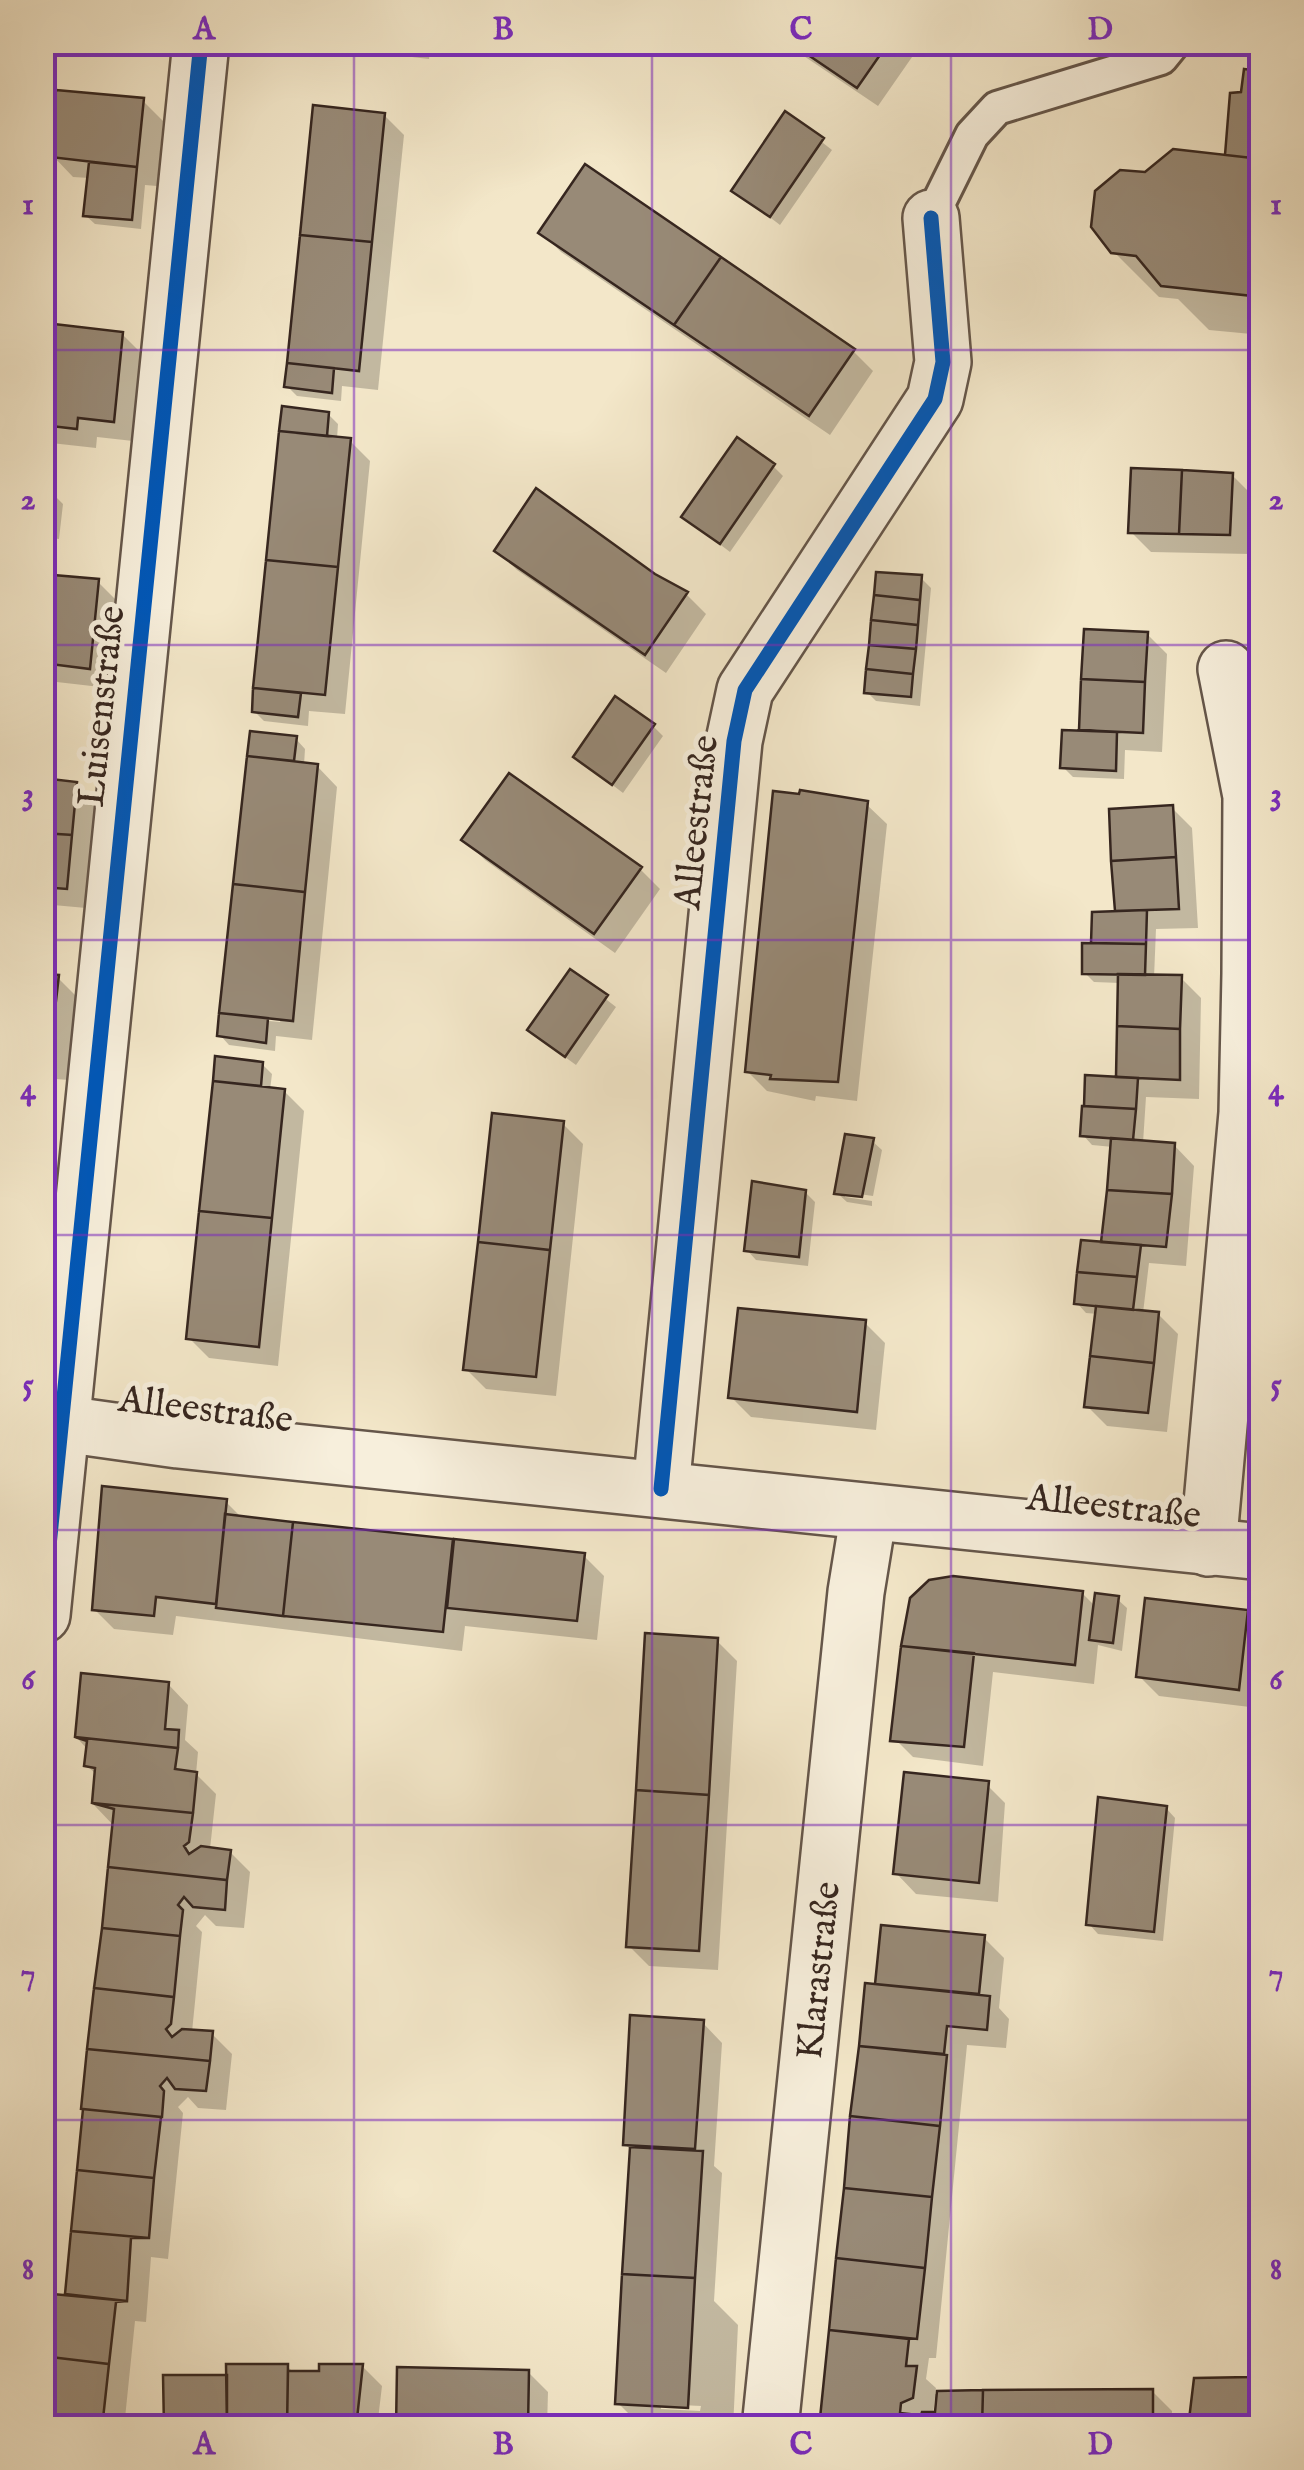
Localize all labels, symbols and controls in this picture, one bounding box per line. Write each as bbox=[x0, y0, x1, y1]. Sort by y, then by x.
text: A bbox=[191, 10, 216, 51]
text: B bbox=[492, 10, 514, 51]
text: C bbox=[790, 10, 813, 51]
text: D bbox=[1087, 10, 1113, 51]
text: 1 bbox=[22, 185, 34, 226]
text: 1 bbox=[1270, 185, 1282, 226]
text: 2 bbox=[20, 480, 36, 521]
text: 2 bbox=[1268, 480, 1284, 521]
street label: Luisenstraße bbox=[69, 603, 137, 809]
street label: Alleestraße bbox=[665, 733, 731, 913]
text: 3 bbox=[22, 775, 34, 816]
text: 3 bbox=[1270, 775, 1282, 816]
text: 4 bbox=[20, 1070, 36, 1111]
text: 4 bbox=[1268, 1070, 1284, 1111]
text: 5 bbox=[22, 1365, 34, 1406]
text: 5 bbox=[1270, 1365, 1282, 1406]
street label: Alleestraße bbox=[115, 1376, 295, 1445]
street label: Alleestraße bbox=[1023, 1475, 1203, 1541]
text: 6 bbox=[21, 1660, 36, 1701]
text: 6 bbox=[1269, 1660, 1284, 1701]
street label: Klarastraße bbox=[787, 1879, 853, 2062]
text: 7 bbox=[21, 1955, 35, 1996]
text: 7 bbox=[1269, 1955, 1283, 1996]
text: 8 bbox=[22, 2250, 34, 2291]
text: 8 bbox=[1270, 2250, 1282, 2291]
text: A bbox=[191, 2425, 216, 2466]
text: B bbox=[492, 2425, 514, 2466]
text: C bbox=[790, 2425, 813, 2466]
text: D bbox=[1087, 2425, 1113, 2466]

